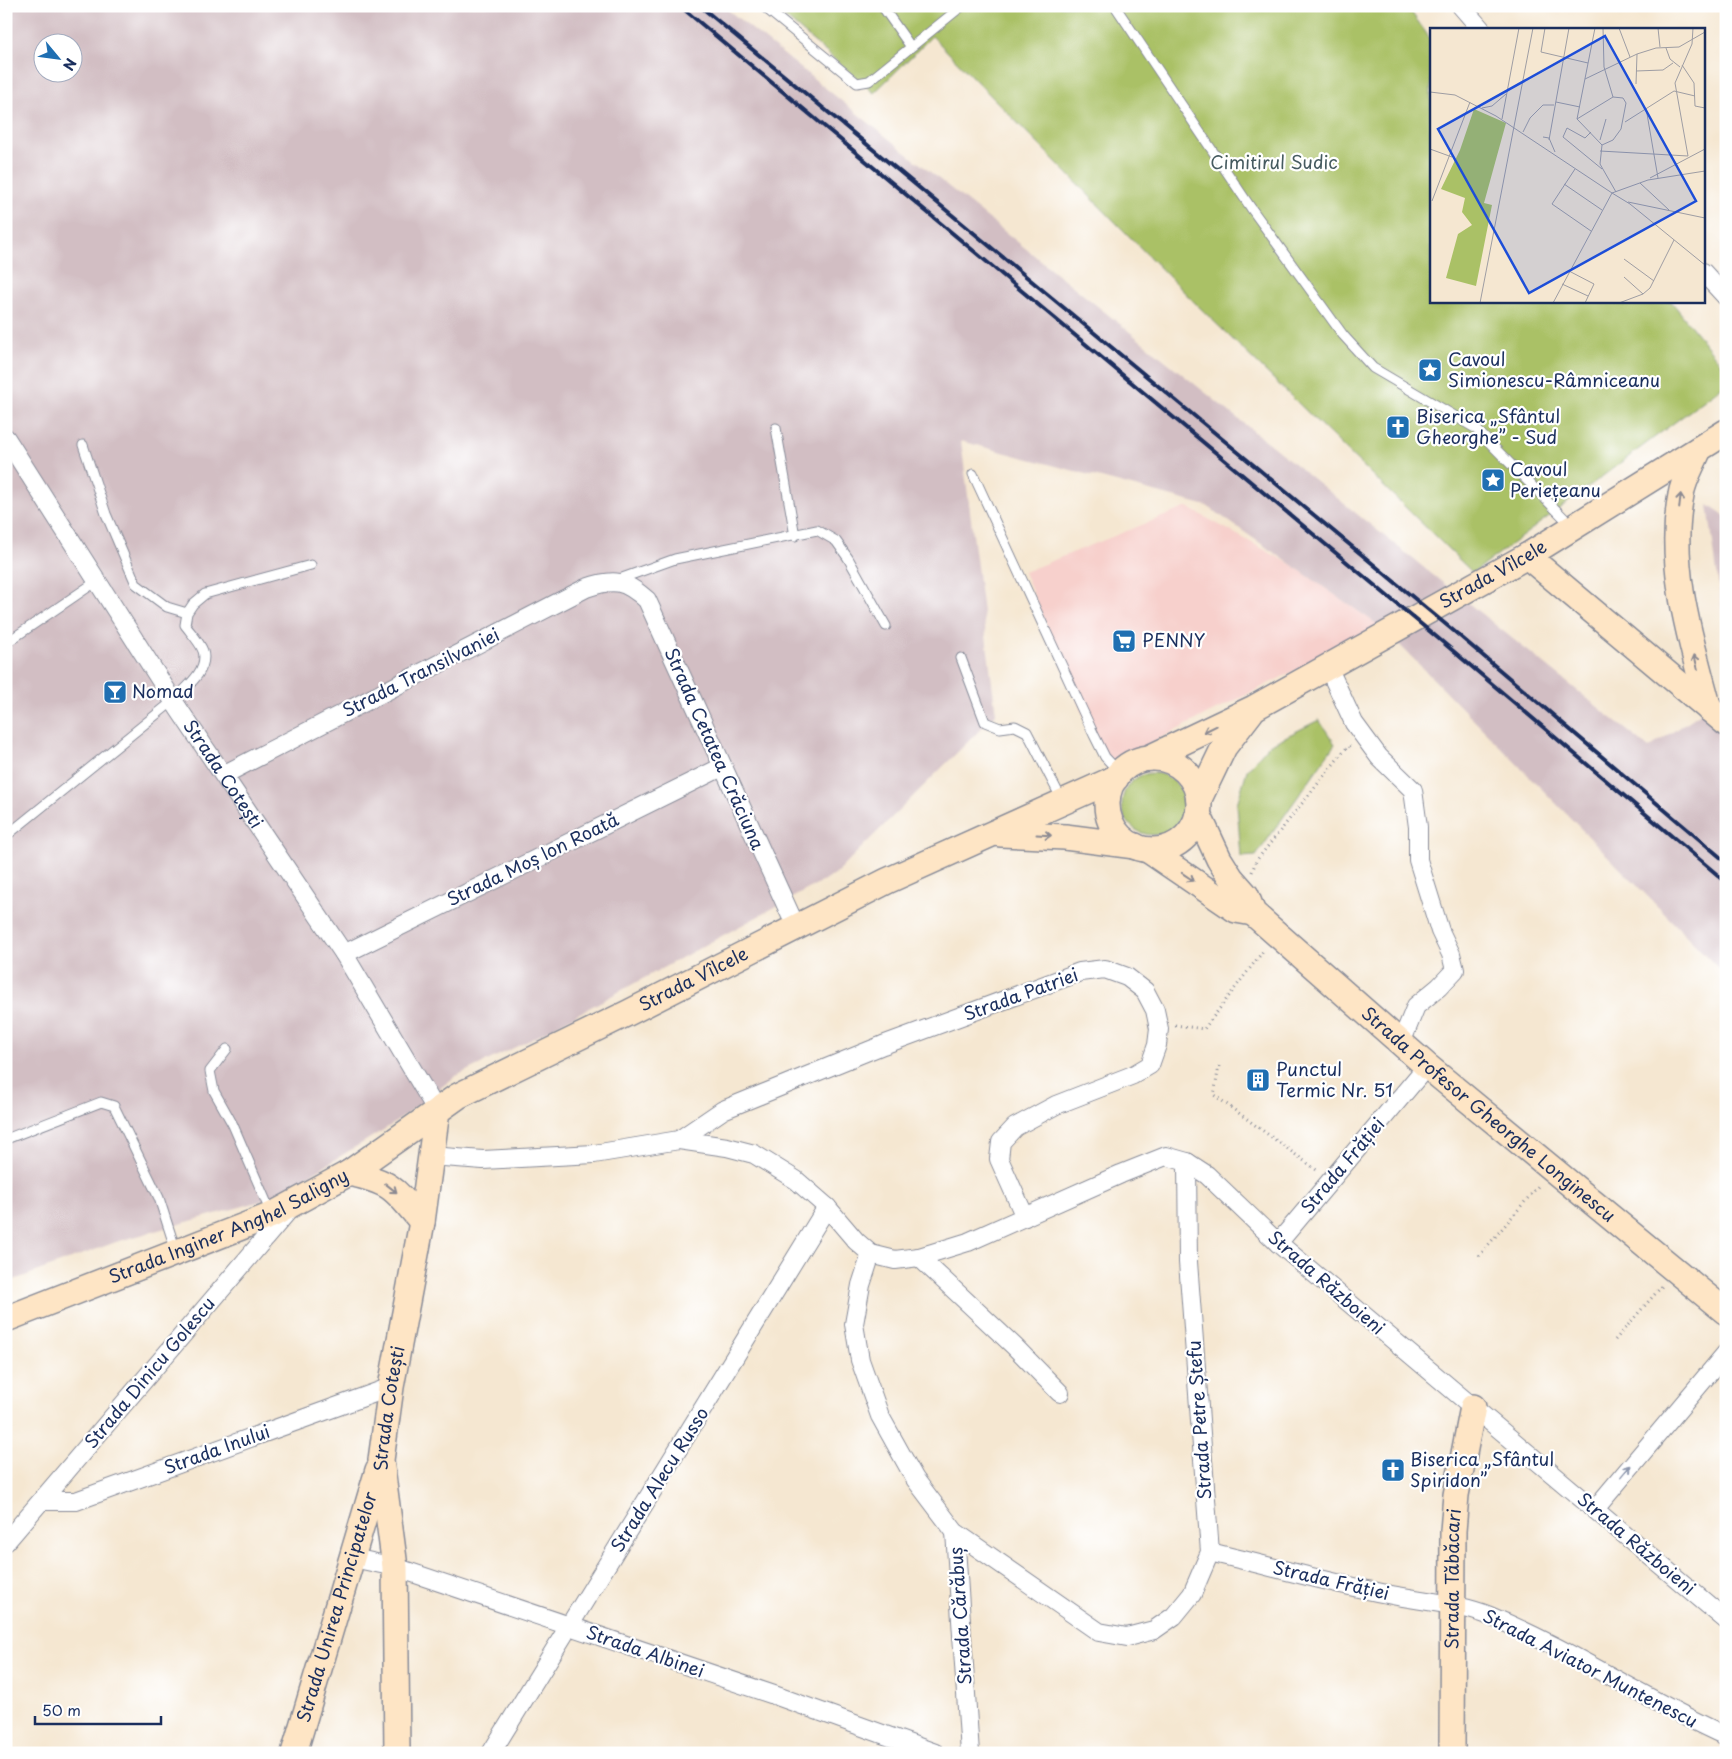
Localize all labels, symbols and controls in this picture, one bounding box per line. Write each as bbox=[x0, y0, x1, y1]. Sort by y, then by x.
inset map bbox=[1430, 28, 1704, 302]
north arrow bbox=[32, 32, 82, 82]
text: N bbox=[58, 55, 82, 74]
park label: Cimitirul Sudic bbox=[1210, 148, 1338, 175]
place label: Cavoul Simionescu-Râmniceanu bbox=[1448, 345, 1660, 393]
place icon: Cavoul Simionescu-Râmniceanu bbox=[1417, 357, 1443, 383]
place label: Biserica „Sfântul Gheorghe” - Sud bbox=[1416, 402, 1560, 450]
church icon: Biserica „Sfântul Gheorghe” - Sud bbox=[1385, 414, 1411, 440]
place label: Cavoul Periețeanu bbox=[1510, 455, 1601, 503]
place icon: Cavoul Periețeanu bbox=[1480, 467, 1506, 493]
one-way arrow bbox=[1675, 493, 1685, 509]
street label: Strada Vîlcele bbox=[1434, 532, 1551, 614]
street label: Strada Transilvaniei bbox=[337, 620, 504, 723]
place label: PENNY bbox=[1142, 626, 1206, 653]
supermarket icon: PENNY bbox=[1111, 628, 1137, 654]
street label: Strada Cetatea Crăciuna bbox=[659, 643, 772, 854]
one-way arrow bbox=[1691, 654, 1701, 670]
place label: Nomad bbox=[132, 677, 194, 704]
bar icon: Nomad bbox=[102, 679, 128, 705]
street label: Strada Cotești bbox=[177, 713, 270, 833]
one-way arrow bbox=[1203, 725, 1218, 734]
street label: Strada Moș Ion Roată bbox=[442, 805, 624, 912]
one-way arrow bbox=[1035, 831, 1051, 840]
one-way arrow bbox=[1181, 872, 1195, 882]
street label: Strada Vîlcele bbox=[633, 939, 752, 1017]
street label: Strada Patriei bbox=[959, 960, 1082, 1027]
street label: Strada Profesor Gheorghe Longinescu bbox=[1356, 999, 1622, 1228]
place label: Punctul Termic Nr. 51 bbox=[1276, 1055, 1393, 1103]
building icon: Punctul Termic Nr. 51 bbox=[1245, 1067, 1271, 1093]
street label: Strada Frăției bbox=[1293, 1111, 1390, 1219]
street label: Strada Inginer Anghel Saligny bbox=[104, 1161, 352, 1290]
one-way arrow bbox=[384, 1183, 397, 1194]
street label: Strada Războieni bbox=[1263, 1223, 1391, 1340]
street label: Strada Dinicu Golescu bbox=[77, 1290, 220, 1454]
street label: Strada Petre Ștefu bbox=[1179, 1340, 1218, 1501]
street label: Strada Cotești bbox=[366, 1343, 410, 1473]
street label: Strada Alecu Russo bbox=[603, 1401, 714, 1557]
street label: Strada Inului bbox=[160, 1417, 273, 1480]
place label: Biserica „Sfântul Spiridon” bbox=[1410, 1445, 1554, 1493]
church icon: Biserica „Sfântul Spiridon” bbox=[1380, 1457, 1406, 1483]
one-way arrow bbox=[1621, 1465, 1632, 1478]
street label: Strada Războieni bbox=[1572, 1485, 1702, 1601]
street label: Strada Unirea Principatelor bbox=[289, 1488, 383, 1726]
street label: Strada Tăbăcari bbox=[1437, 1507, 1467, 1650]
street label: Strada Cărăbuș bbox=[941, 1546, 978, 1686]
street label: Strada Frăției bbox=[1271, 1553, 1392, 1606]
street label: Strada Aviator Muntenescu bbox=[1478, 1602, 1703, 1734]
street label: Strada Albinei bbox=[583, 1618, 708, 1683]
scale bar bbox=[35, 1694, 161, 1726]
text: 50 m bbox=[42, 1698, 81, 1721]

